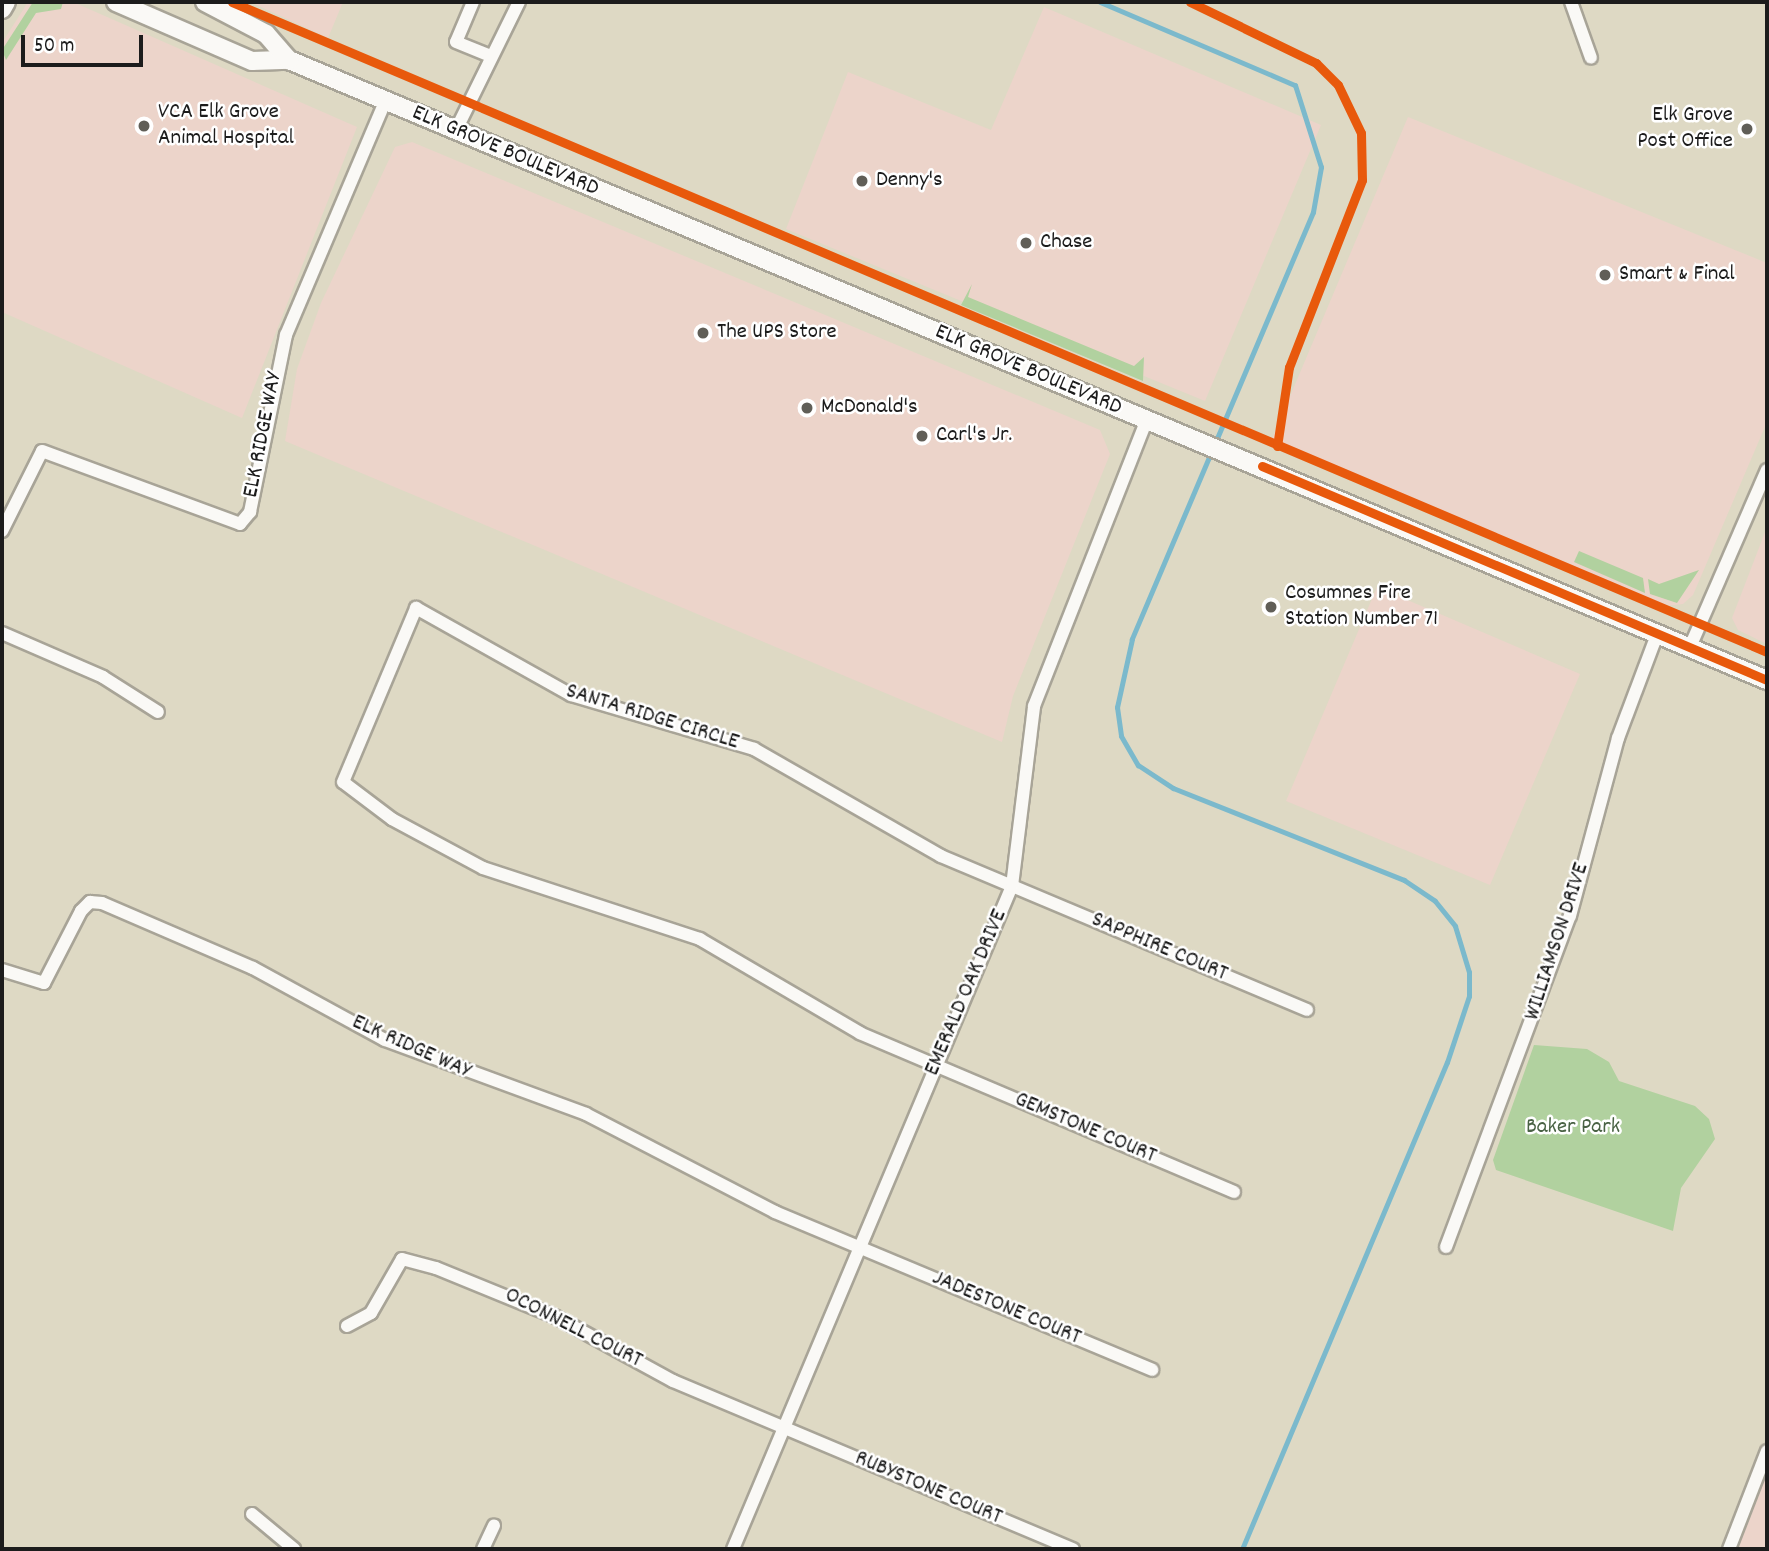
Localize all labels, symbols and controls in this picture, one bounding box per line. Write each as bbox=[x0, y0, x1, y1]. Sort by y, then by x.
scale bar bbox=[24, 21, 147, 65]
text: 50 m bbox=[34, 32, 74, 62]
place label: VCA Elk Grove Animal Hospital bbox=[158, 99, 294, 153]
street label: ELK GROVE BOULEVARD bbox=[407, 100, 603, 204]
place label: Elk Grove Post Office bbox=[1637, 102, 1733, 156]
marker: VCA Elk Grove Animal Hospital bbox=[136, 118, 152, 134]
marker: Elk Grove Post Office bbox=[1739, 121, 1755, 137]
place label: Denny's bbox=[876, 167, 943, 195]
marker: Denny's bbox=[854, 173, 870, 189]
place label: Chase bbox=[1040, 229, 1092, 257]
marker: Chase bbox=[1018, 235, 1034, 251]
place label: Smart & Final bbox=[1619, 261, 1735, 289]
marker: Smart & Final bbox=[1597, 267, 1613, 283]
place label: The UPS Store bbox=[717, 319, 837, 347]
street label: ELK GROVE BOULEVARD bbox=[930, 319, 1126, 423]
marker: The UPS Store bbox=[695, 325, 711, 341]
street label: ELK RIDGE WAY bbox=[238, 370, 290, 500]
place label: McDonald's bbox=[821, 394, 918, 422]
marker: McDonald's bbox=[799, 400, 815, 416]
place label: Carl's Jr. bbox=[936, 422, 1012, 450]
marker: Carl's Jr. bbox=[914, 428, 930, 444]
place label: Cosumnes Fire Station Number 71 bbox=[1285, 580, 1438, 634]
marker: Cosumnes Fire Station Number 71 bbox=[1263, 599, 1279, 615]
street label: SANTA RIDGE CIRCLE bbox=[562, 679, 742, 757]
street label: WILLIAMSON DRIVE bbox=[1520, 860, 1596, 1024]
street label: EMERALD OAK DRIVE bbox=[920, 906, 1014, 1080]
street label: SAPPHIRE COURT bbox=[1087, 907, 1231, 989]
street label: ELK RIDGE WAY bbox=[347, 1009, 475, 1087]
street label: GEMSTONE COURT bbox=[1010, 1087, 1160, 1171]
park label: Baker Park bbox=[1526, 1114, 1620, 1142]
street label: JADESTONE COURT bbox=[927, 1265, 1085, 1353]
street label: OCONNELL COURT bbox=[499, 1282, 647, 1376]
street label: RUBYSTONE COURT bbox=[850, 1446, 1006, 1532]

